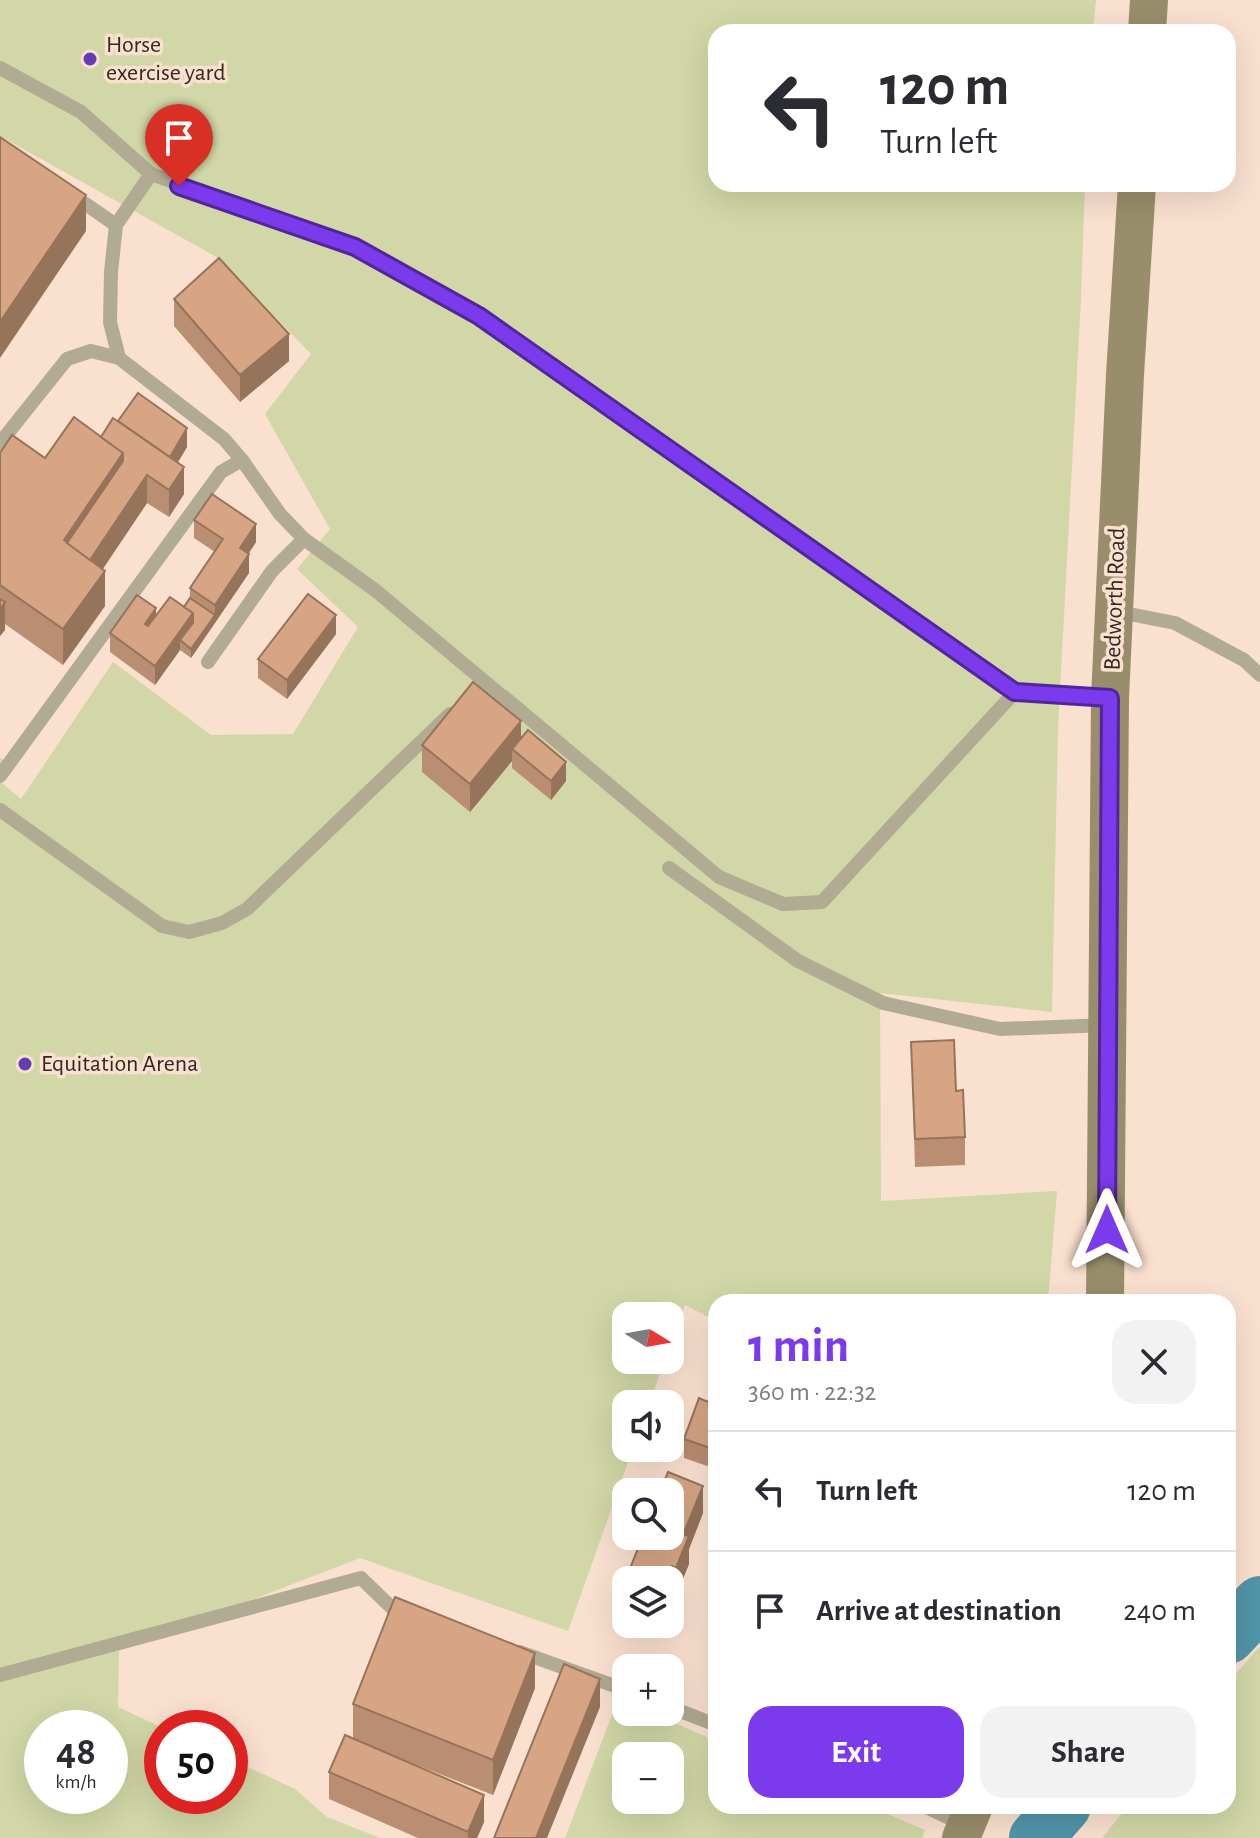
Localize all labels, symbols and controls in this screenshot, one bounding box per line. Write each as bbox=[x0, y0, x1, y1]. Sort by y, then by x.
place label: Horse exercise yard bbox=[106, 33, 226, 85]
marker: Horse exercise yard bbox=[81, 50, 99, 68]
icon: left bbox=[748, 56, 852, 160]
text: 120 m bbox=[880, 59, 1009, 115]
pin bbox=[145, 104, 213, 186]
icon: arrive bbox=[157, 116, 201, 160]
text: Turn left bbox=[880, 124, 997, 160]
street label: Bedworth Road bbox=[1101, 527, 1129, 671]
place label: Equitation Arena bbox=[41, 1052, 198, 1076]
marker: Equitation Arena bbox=[16, 1055, 34, 1073]
position arrow bbox=[1065, 1188, 1149, 1272]
north arrow bbox=[612, 1302, 684, 1374]
map controls bbox=[612, 1302, 684, 1814]
button: close bbox=[1112, 1320, 1196, 1404]
text: 1 min bbox=[748, 1323, 849, 1371]
text: 360 m · 22:32 bbox=[748, 1379, 876, 1405]
button: sound bbox=[612, 1390, 684, 1462]
icon: left bbox=[748, 1469, 792, 1513]
text: Turn left bbox=[816, 1476, 917, 1506]
text: 120 m bbox=[1127, 1476, 1196, 1506]
button: search bbox=[612, 1478, 684, 1550]
button: layers bbox=[612, 1566, 684, 1638]
icon: arrive bbox=[748, 1589, 792, 1633]
text: Arrive at destination bbox=[816, 1596, 1062, 1626]
text: 240 m bbox=[1123, 1596, 1196, 1626]
button: + bbox=[612, 1654, 684, 1726]
button: Exit bbox=[748, 1706, 964, 1798]
button: Share bbox=[980, 1706, 1196, 1798]
speed limit sign: 50 bbox=[144, 1710, 248, 1814]
text: 48 bbox=[56, 1732, 96, 1772]
button: − bbox=[612, 1742, 684, 1814]
text: km/h bbox=[55, 1772, 97, 1792]

